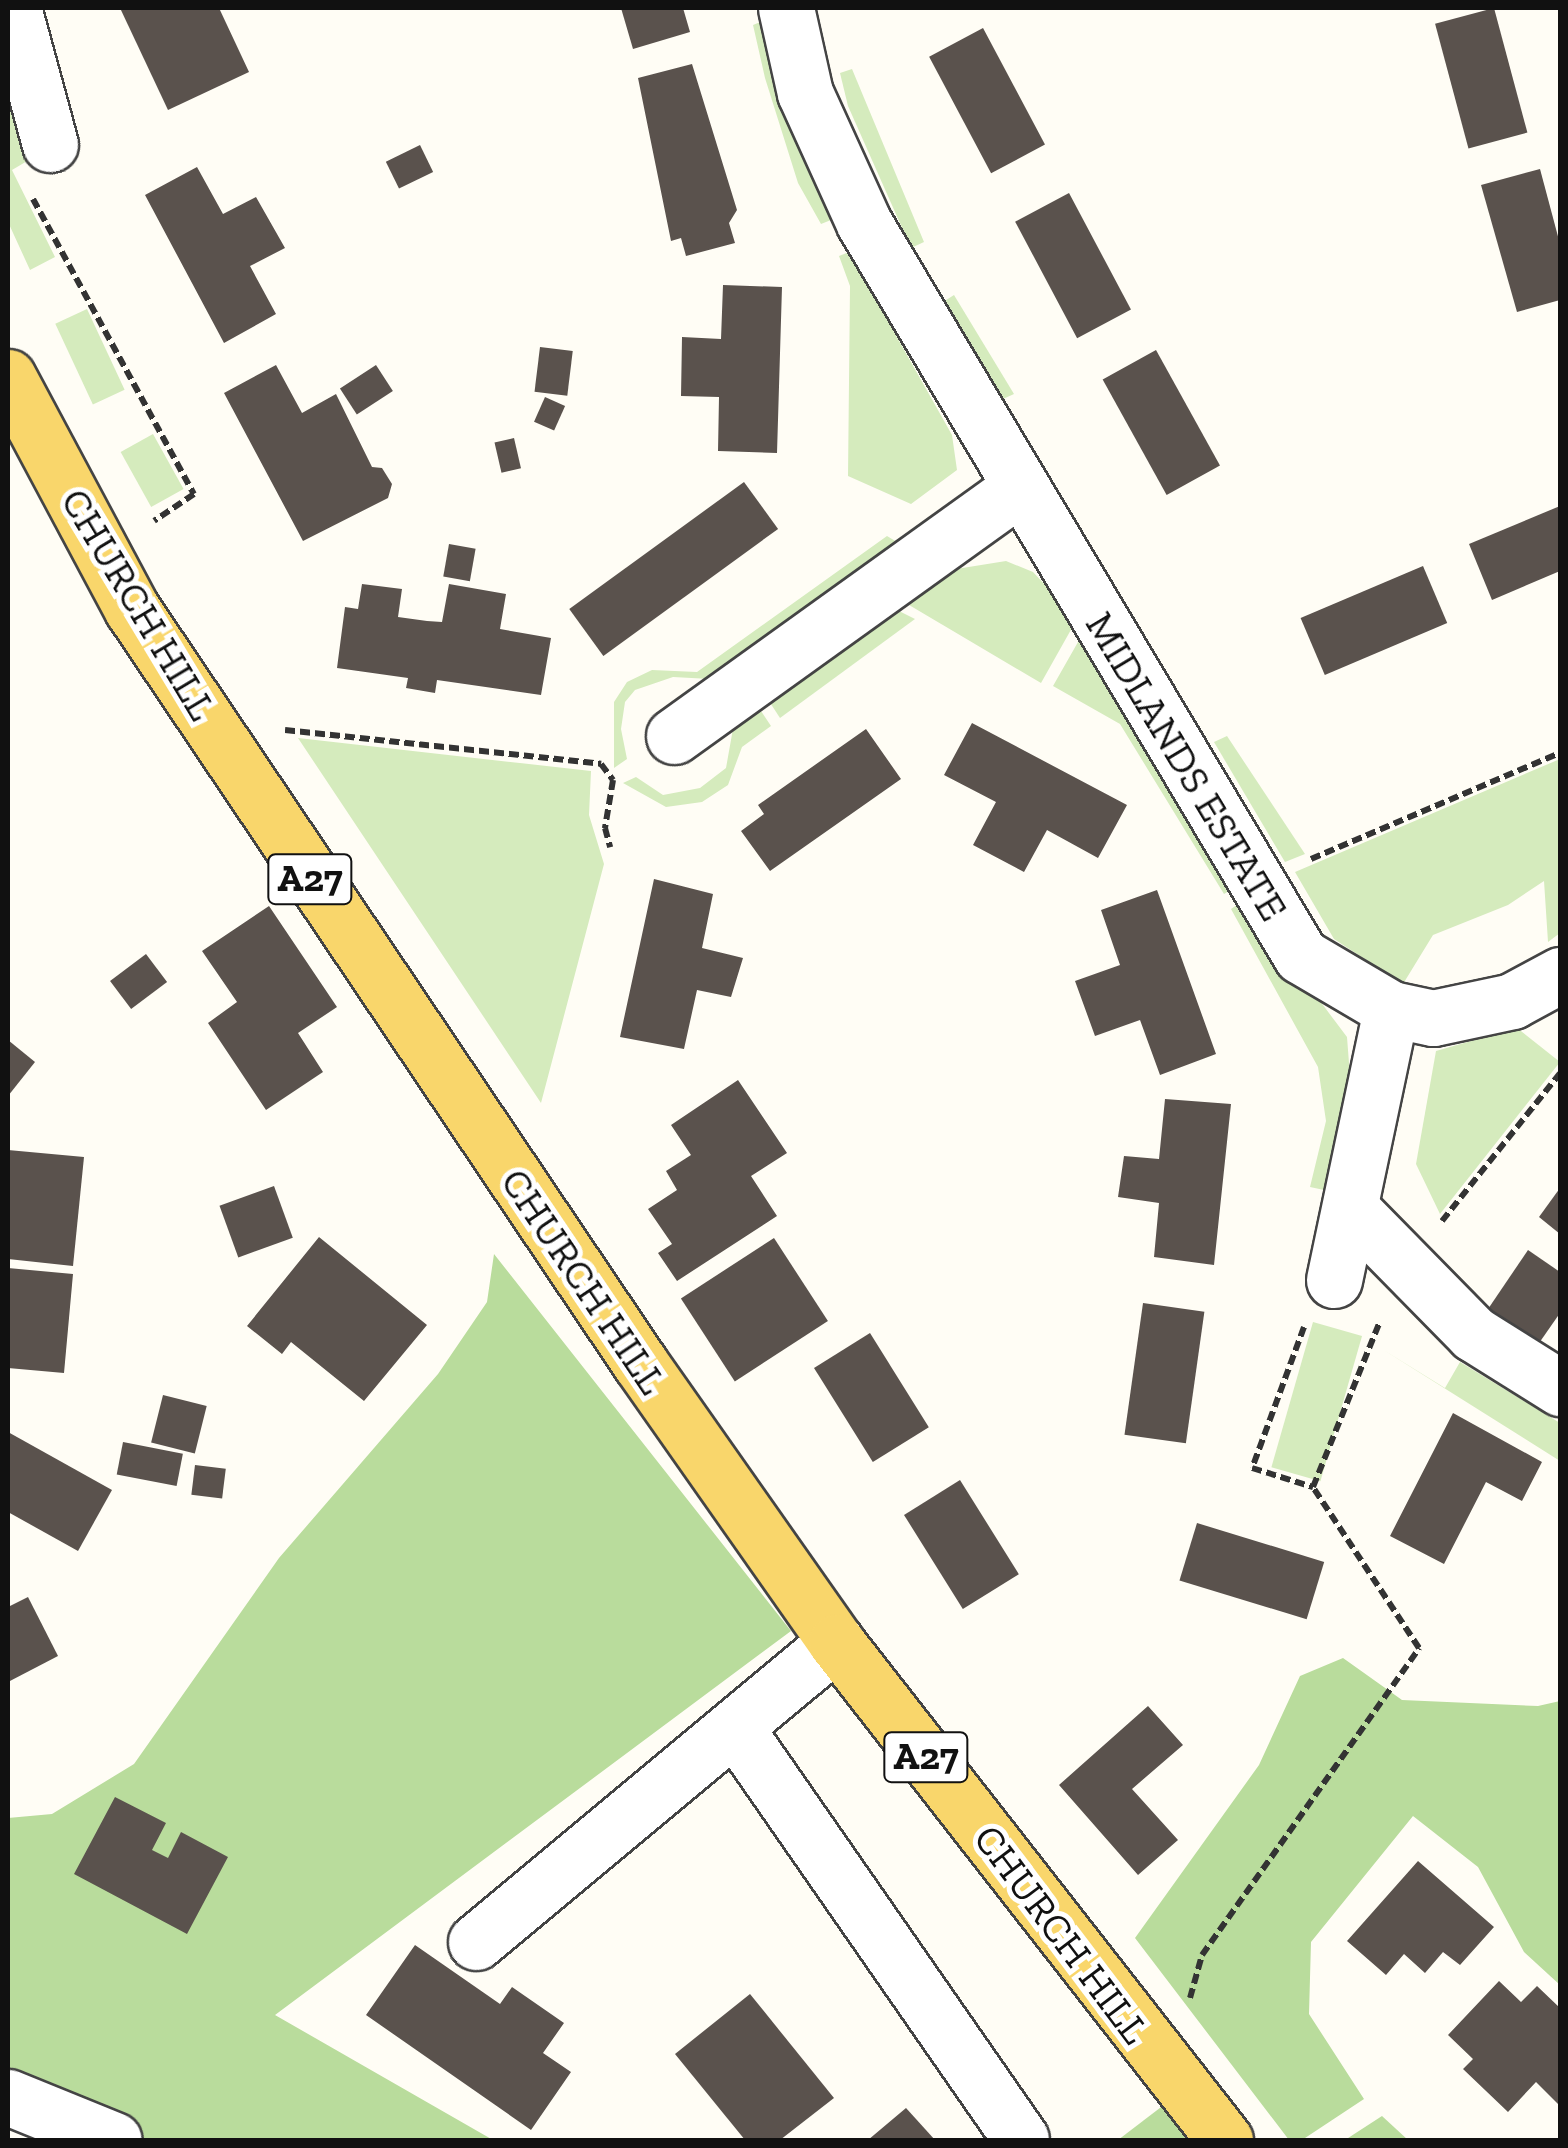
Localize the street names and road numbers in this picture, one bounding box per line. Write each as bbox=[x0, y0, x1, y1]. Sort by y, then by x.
street label: CHURCH HILL bbox=[51, 480, 227, 728]
street label: MIDLANDS ESTATE bbox=[1076, 603, 1298, 929]
road number: A27 bbox=[265, 846, 355, 912]
street label: CHURCH HILL bbox=[491, 1159, 677, 1403]
road number: A27 bbox=[881, 1724, 971, 1790]
street label: CHURCH HILL bbox=[964, 1815, 1160, 2053]

